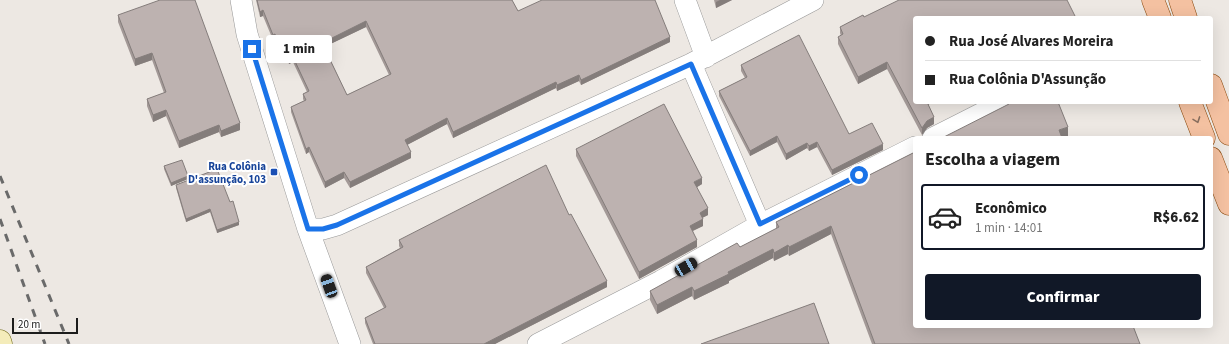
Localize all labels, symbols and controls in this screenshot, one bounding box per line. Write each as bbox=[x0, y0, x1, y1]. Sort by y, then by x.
text: Rua José Alvares Moreira bbox=[949, 31, 1113, 52]
callout: 1 min bbox=[266, 35, 332, 63]
route end bbox=[243, 40, 261, 58]
text: 1 min bbox=[283, 40, 315, 58]
text: Rua Colônia D'Assunção bbox=[949, 69, 1106, 90]
one-way arrow bbox=[1192, 116, 1201, 123]
text: Escolha a viagem bbox=[925, 147, 1060, 172]
place label: Rua Colônia D'assunção, 103 bbox=[188, 159, 266, 187]
route start bbox=[850, 166, 868, 184]
marker: Rua Colônia D'assunção, 103 bbox=[269, 167, 279, 177]
text: Econômico bbox=[975, 198, 1047, 219]
icon: car bbox=[927, 199, 963, 235]
text: R$6.62 bbox=[1153, 207, 1199, 228]
text: 1 min · 14:01 bbox=[975, 219, 1043, 237]
car bbox=[673, 256, 699, 278]
car bbox=[319, 273, 339, 299]
button: Confirmar bbox=[925, 274, 1201, 320]
scale bar bbox=[12, 316, 78, 335]
text: 20 m bbox=[18, 317, 40, 332]

